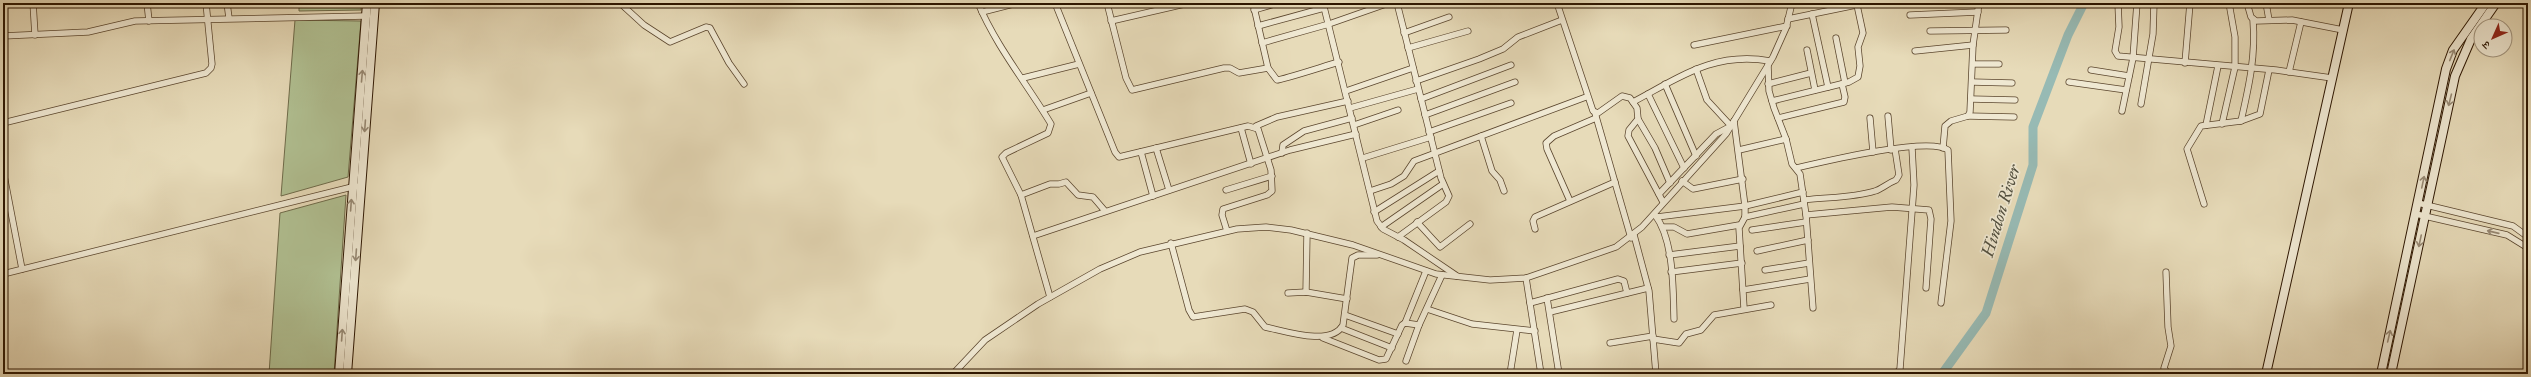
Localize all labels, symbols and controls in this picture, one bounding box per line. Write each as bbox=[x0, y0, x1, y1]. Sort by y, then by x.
north arrow bbox=[2473, 18, 2513, 58]
text: उ bbox=[2479, 37, 2494, 52]
one-way arrow bbox=[2448, 50, 2456, 62]
one-way arrow bbox=[358, 70, 365, 83]
one-way arrow bbox=[2445, 93, 2453, 106]
one-way arrow bbox=[362, 119, 369, 132]
water label: Hindon River bbox=[1977, 161, 2025, 261]
one-way arrow bbox=[2419, 175, 2427, 188]
one-way arrow bbox=[347, 199, 355, 212]
one-way arrow bbox=[2487, 227, 2500, 235]
one-way arrow bbox=[2415, 234, 2423, 247]
one-way arrow bbox=[352, 248, 359, 261]
one-way arrow bbox=[339, 329, 346, 342]
one-way arrow bbox=[2386, 330, 2394, 343]

